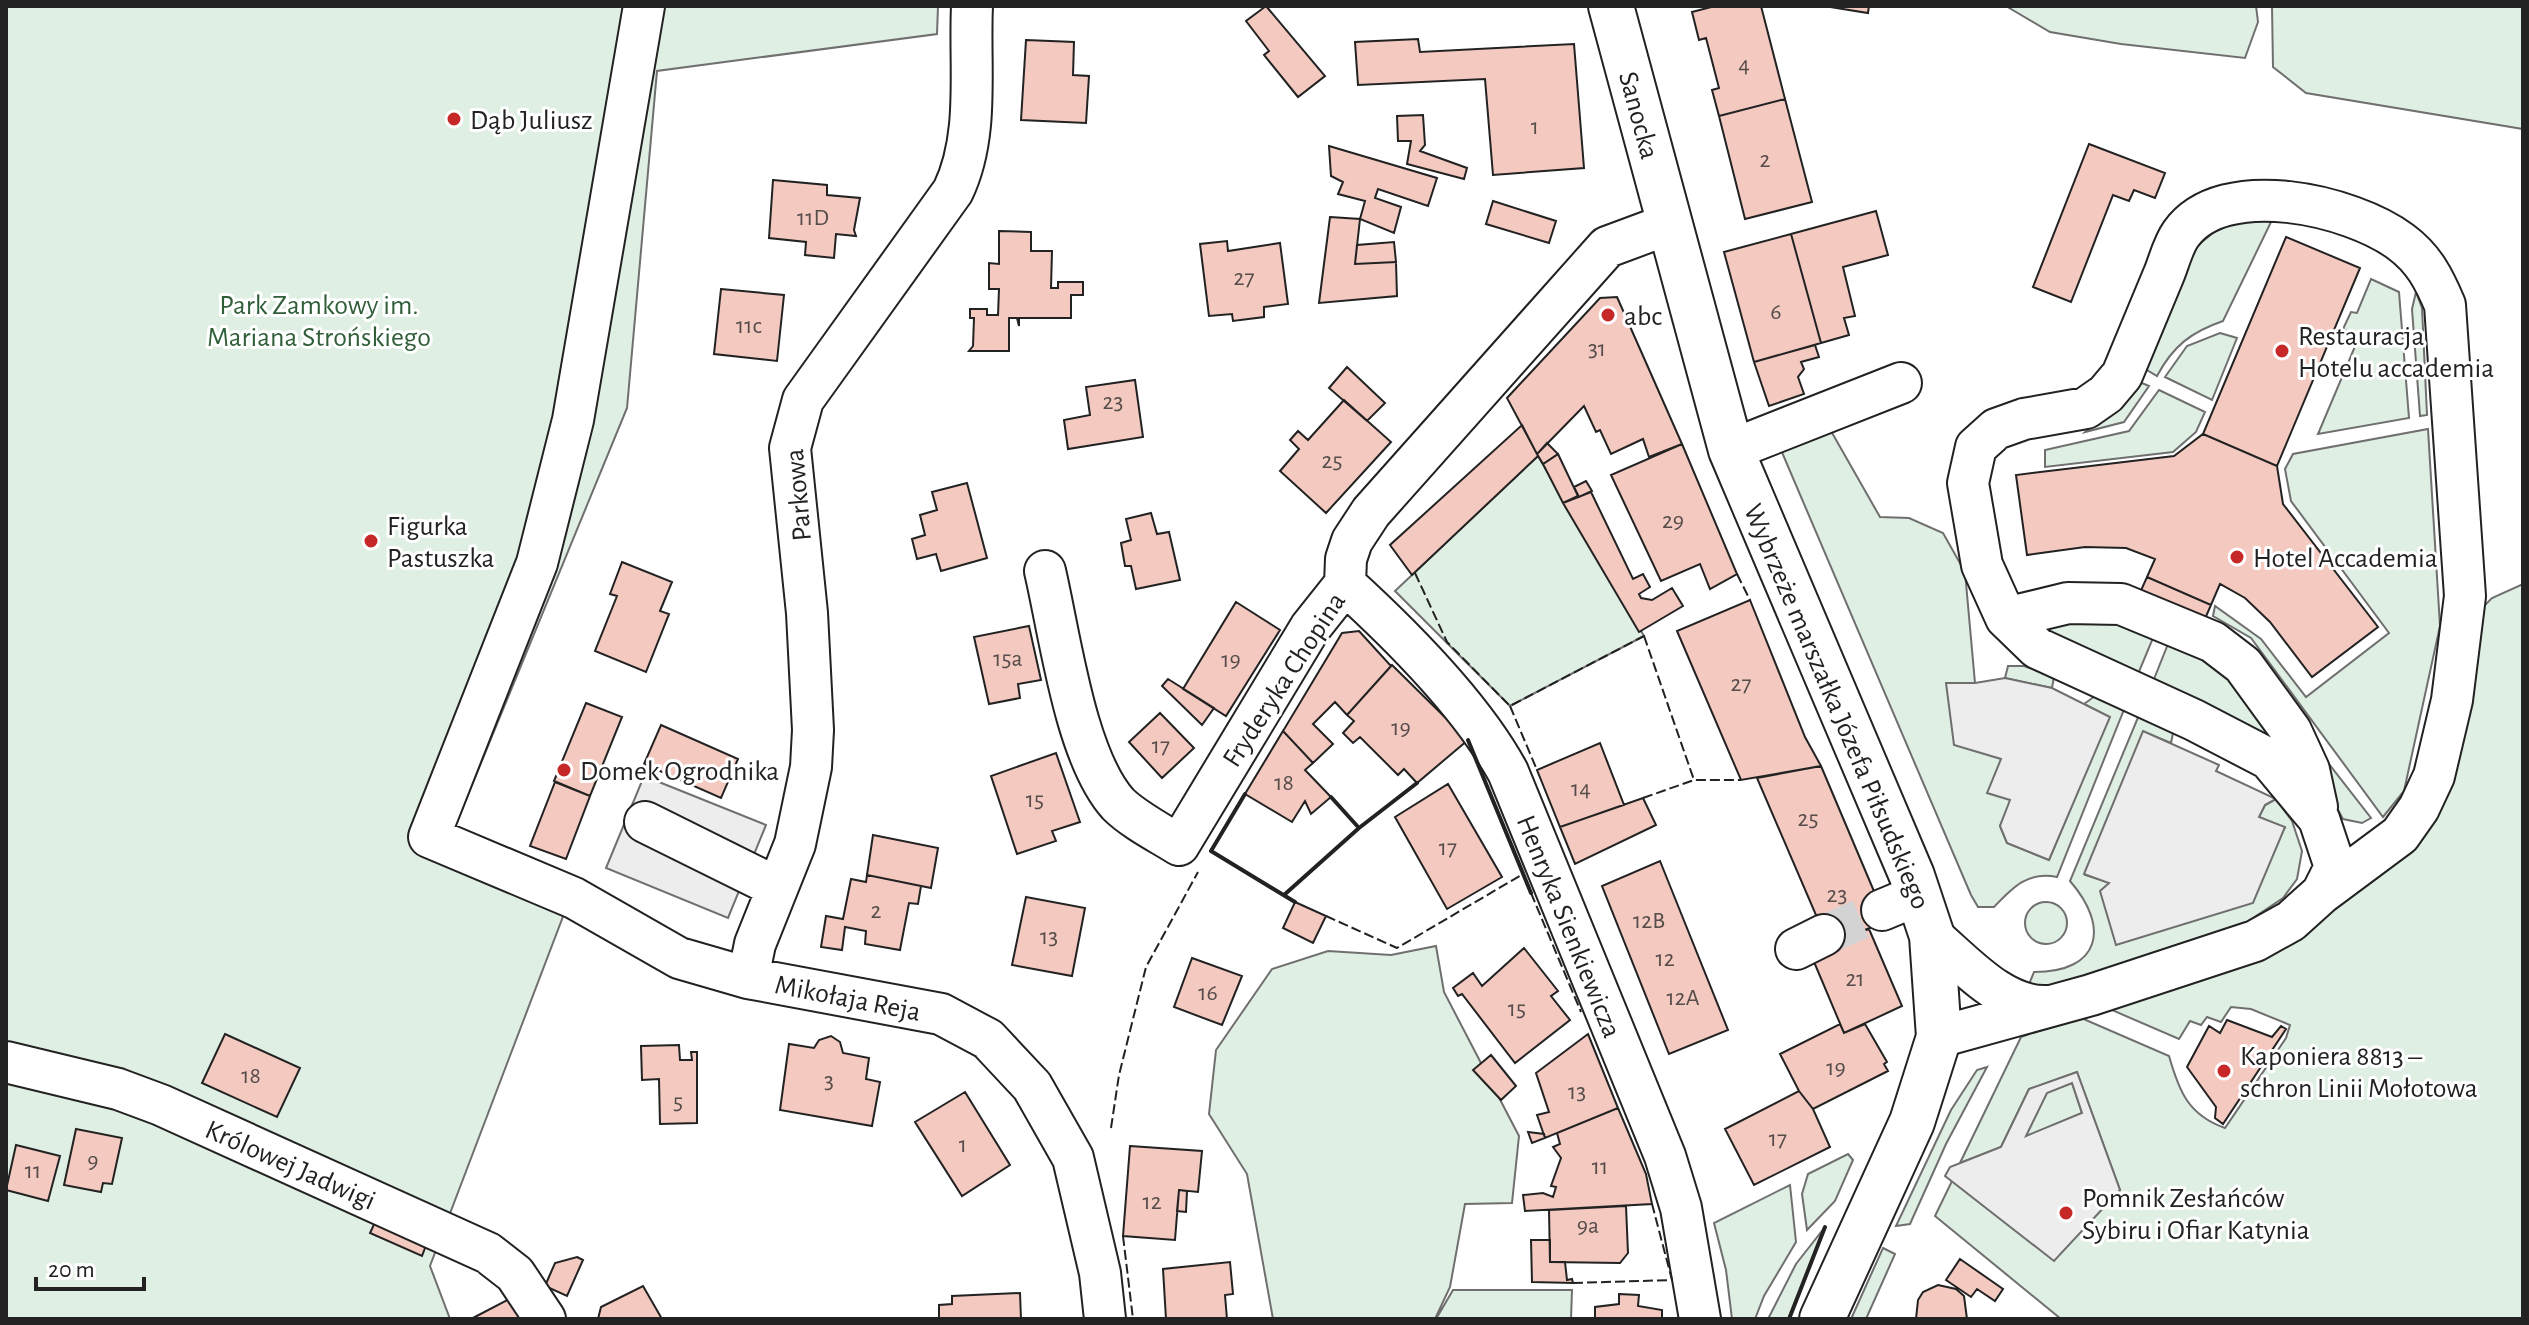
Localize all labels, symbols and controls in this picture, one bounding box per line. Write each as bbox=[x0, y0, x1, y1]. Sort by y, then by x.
house number: 4 bbox=[1738, 53, 1750, 77]
street label: Sanocka bbox=[1613, 69, 1663, 162]
place label: Dąb Juliusz bbox=[470, 107, 593, 135]
marker: Dąb Juliusz bbox=[445, 110, 463, 128]
house number: 1 bbox=[1531, 115, 1539, 139]
house number: 2 bbox=[1760, 148, 1771, 172]
house number: 11D bbox=[797, 206, 829, 230]
house number: 27 bbox=[1234, 266, 1254, 290]
park label: Park Zamkowy im. Mariana Strońskiego bbox=[207, 292, 431, 352]
house number: 6 bbox=[1770, 300, 1782, 324]
place label: abc bbox=[1624, 303, 1662, 331]
marker: abc bbox=[1599, 306, 1617, 324]
house number: 11c bbox=[736, 314, 762, 338]
place label: Restauracja Hotelu accademia bbox=[2298, 323, 2494, 383]
house number: 31 bbox=[1588, 337, 1606, 361]
marker: Restauracja Hotelu accademia bbox=[2273, 342, 2291, 360]
house number: 23 bbox=[1103, 390, 1123, 414]
street label: Parkowa bbox=[781, 447, 817, 542]
house number: 25 bbox=[1322, 449, 1342, 473]
street label: Wybrzeże marszałka Józefa Piłsudskiego bbox=[1738, 500, 1934, 913]
house number: 29 bbox=[1662, 509, 1684, 533]
place label: Figurka Pastuszka bbox=[387, 513, 494, 573]
marker: Figurka Pastuszka bbox=[362, 532, 380, 550]
place label: Hotel Accademia bbox=[2253, 545, 2438, 573]
marker: Hotel Accademia bbox=[2228, 548, 2246, 566]
street label: Fryderyka Chopina bbox=[1218, 588, 1351, 772]
house number: 15a bbox=[993, 647, 1023, 671]
house number: 19 bbox=[1221, 648, 1241, 672]
house number: 27 bbox=[1731, 672, 1751, 696]
house number: 19 bbox=[1391, 716, 1411, 740]
house number: 17 bbox=[1152, 734, 1170, 758]
place label: Domek Ogrodnika bbox=[580, 758, 779, 786]
marker: Domek Ogrodnika bbox=[555, 761, 573, 779]
house number: 18 bbox=[1274, 771, 1294, 795]
house number: 14 bbox=[1571, 777, 1591, 801]
house number: 15 bbox=[1026, 788, 1044, 812]
house number: 25 bbox=[1798, 807, 1818, 831]
street label: Henryka Sienkiewicza bbox=[1511, 811, 1626, 1042]
house number: 17 bbox=[1439, 836, 1457, 860]
house number: 23 bbox=[1827, 883, 1847, 907]
house number: 2 bbox=[871, 899, 882, 923]
house number: 12B bbox=[1633, 909, 1665, 933]
house number: 13 bbox=[1040, 925, 1058, 949]
house number: 12 bbox=[1655, 947, 1675, 971]
house number: 21 bbox=[1845, 967, 1865, 991]
street label: Mikołaja Reja bbox=[772, 971, 923, 1027]
house number: 16 bbox=[1198, 981, 1218, 1005]
house number: 12A bbox=[1666, 986, 1700, 1010]
house number: 15 bbox=[1508, 997, 1526, 1021]
place label: Kaponiera 8813 – schron Linii Mołotowa bbox=[2240, 1043, 2478, 1103]
house number: 19 bbox=[1826, 1056, 1846, 1080]
marker: Kaponiera 8813 – schron Linii Mołotowa bbox=[2215, 1062, 2233, 1080]
house number: 18 bbox=[241, 1064, 261, 1088]
house number: 3 bbox=[824, 1069, 834, 1093]
house number: 13 bbox=[1568, 1080, 1586, 1104]
house number: 5 bbox=[673, 1090, 683, 1114]
street label: Królowej Jadwigi bbox=[201, 1116, 380, 1216]
house number: 17 bbox=[1769, 1127, 1787, 1151]
house number: 1 bbox=[959, 1133, 967, 1157]
house number: 9 bbox=[87, 1149, 99, 1173]
house number: 11 bbox=[1592, 1155, 1608, 1179]
house number: 11 bbox=[25, 1159, 41, 1183]
place label: Pomnik Zesłańców Sybiru i Ofiar Katynia bbox=[2082, 1185, 2310, 1245]
house number: 12 bbox=[1142, 1190, 1162, 1214]
marker: Pomnik Zesłańców Sybiru i Ofiar Katynia bbox=[2057, 1204, 2075, 1222]
house number: 9a bbox=[1577, 1214, 1599, 1238]
scale bar bbox=[36, 1241, 144, 1291]
text: 20 m bbox=[48, 1258, 95, 1282]

